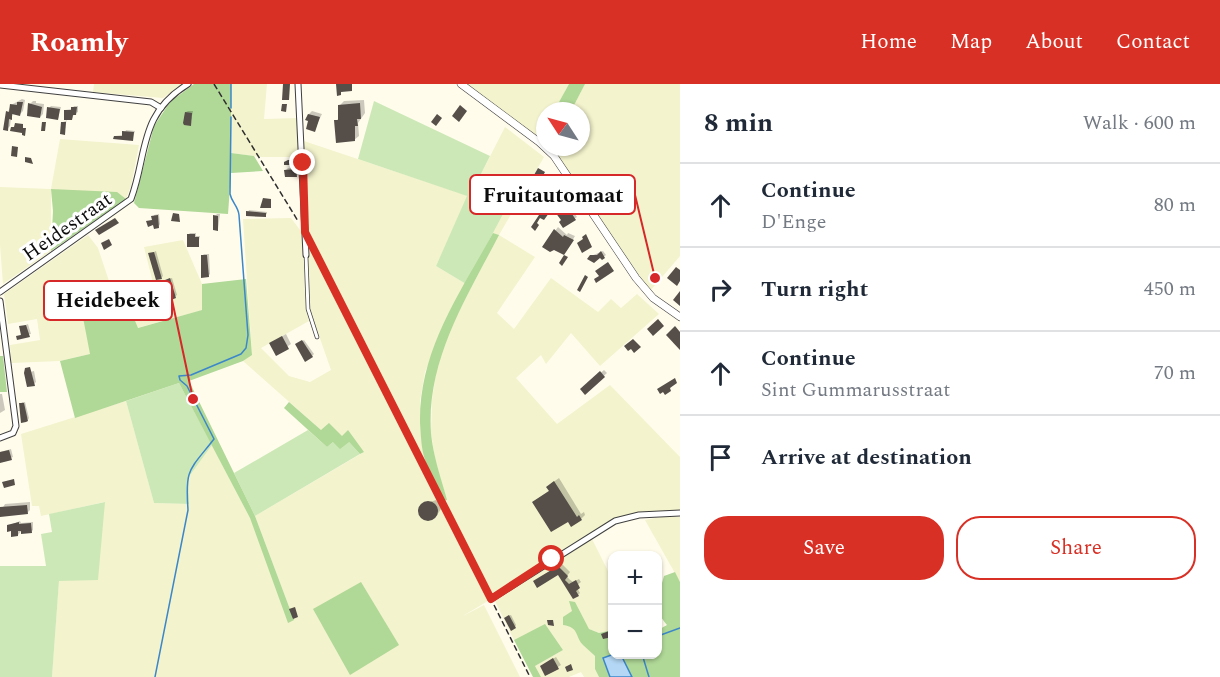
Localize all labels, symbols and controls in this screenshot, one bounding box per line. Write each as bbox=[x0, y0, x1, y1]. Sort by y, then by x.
text: Roamly bbox=[30, 21, 128, 64]
text: Home bbox=[860, 26, 917, 58]
text: Map bbox=[950, 26, 992, 58]
text: About bbox=[1025, 26, 1083, 58]
text: Contact bbox=[1116, 26, 1190, 58]
north arrow bbox=[536, 102, 590, 156]
text: 8 min bbox=[704, 103, 773, 143]
text: Walk · 600 m bbox=[1083, 108, 1196, 138]
route end bbox=[289, 149, 315, 175]
text: Continue bbox=[761, 174, 856, 207]
callout: Fruitautomaat bbox=[470, 175, 635, 214]
text: Fruitautomaat bbox=[483, 180, 623, 212]
street label: Heidestraat bbox=[17, 185, 119, 269]
icon: ahead bbox=[704, 189, 737, 222]
text: 80 m bbox=[1154, 190, 1196, 220]
text: D'Enge bbox=[761, 207, 826, 237]
icon: right bbox=[704, 273, 737, 306]
text: Turn right bbox=[761, 273, 868, 306]
text: 450 m bbox=[1144, 274, 1196, 304]
callout: Heidebeek bbox=[44, 281, 172, 320]
text: Heidebeek bbox=[56, 285, 160, 317]
text: Continue bbox=[761, 342, 856, 375]
icon: ahead bbox=[704, 357, 737, 390]
text: 70 m bbox=[1154, 358, 1196, 388]
text: Sint Gummarusstraat bbox=[761, 375, 950, 405]
icon: arrive bbox=[704, 441, 737, 474]
text: Arrive at destination bbox=[761, 441, 972, 474]
button: Save bbox=[704, 516, 944, 580]
button: Share bbox=[956, 516, 1196, 580]
route start bbox=[538, 545, 564, 571]
map controls bbox=[608, 551, 662, 659]
button: + bbox=[608, 551, 662, 605]
button: − bbox=[608, 605, 662, 659]

